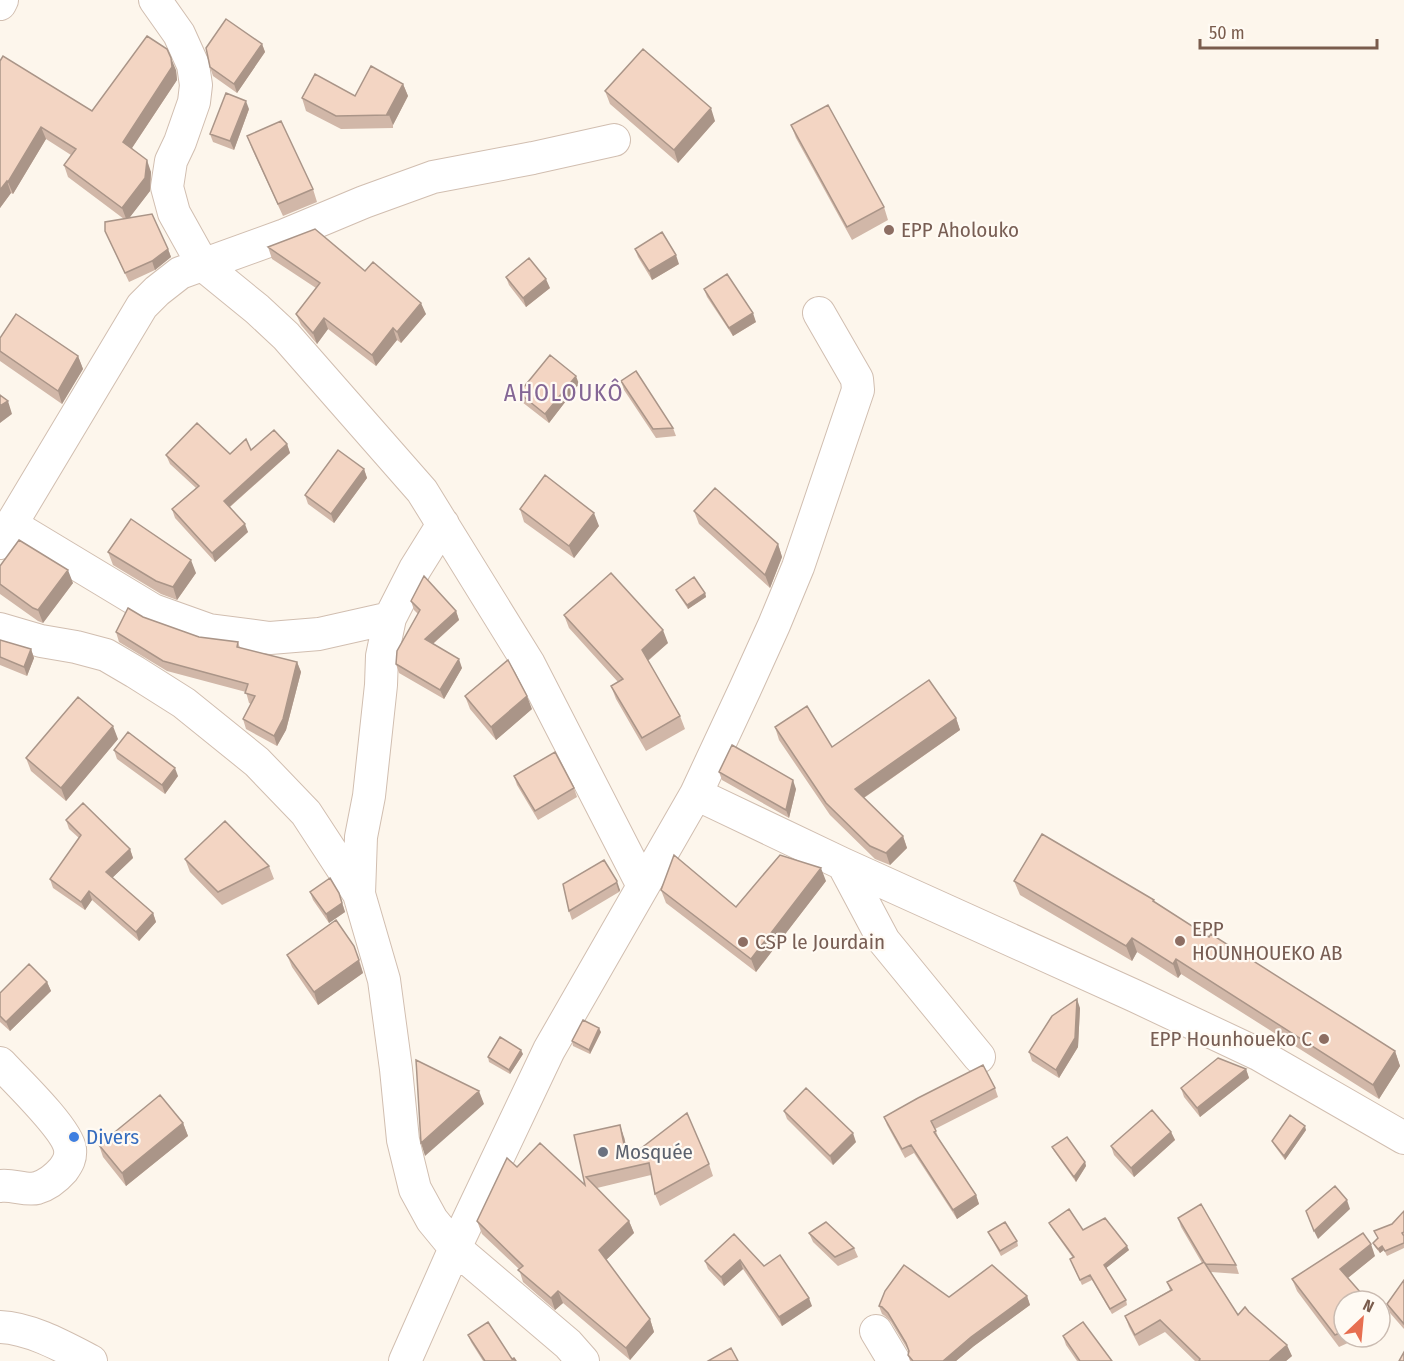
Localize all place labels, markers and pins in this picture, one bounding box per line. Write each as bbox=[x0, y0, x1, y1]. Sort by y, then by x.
place label: EPP Aholouko bbox=[901, 217, 1019, 243]
marker: EPP Aholouko bbox=[882, 223, 896, 237]
place label: EPP HOUNHOUEKO AB bbox=[1192, 916, 1343, 966]
place label: CSP le Jourdain bbox=[755, 929, 885, 955]
marker: EPP HOUNHOUEKO AB bbox=[1173, 934, 1187, 948]
marker: CSP le Jourdain bbox=[736, 935, 750, 949]
place label: EPP Hounhoueko C bbox=[1150, 1026, 1312, 1052]
marker: EPP Hounhoueko C bbox=[1317, 1032, 1331, 1046]
place label: Divers bbox=[86, 1124, 139, 1150]
marker: Divers bbox=[67, 1130, 81, 1144]
place label: Mosquée bbox=[615, 1139, 693, 1165]
marker: Mosquée bbox=[596, 1145, 610, 1159]

